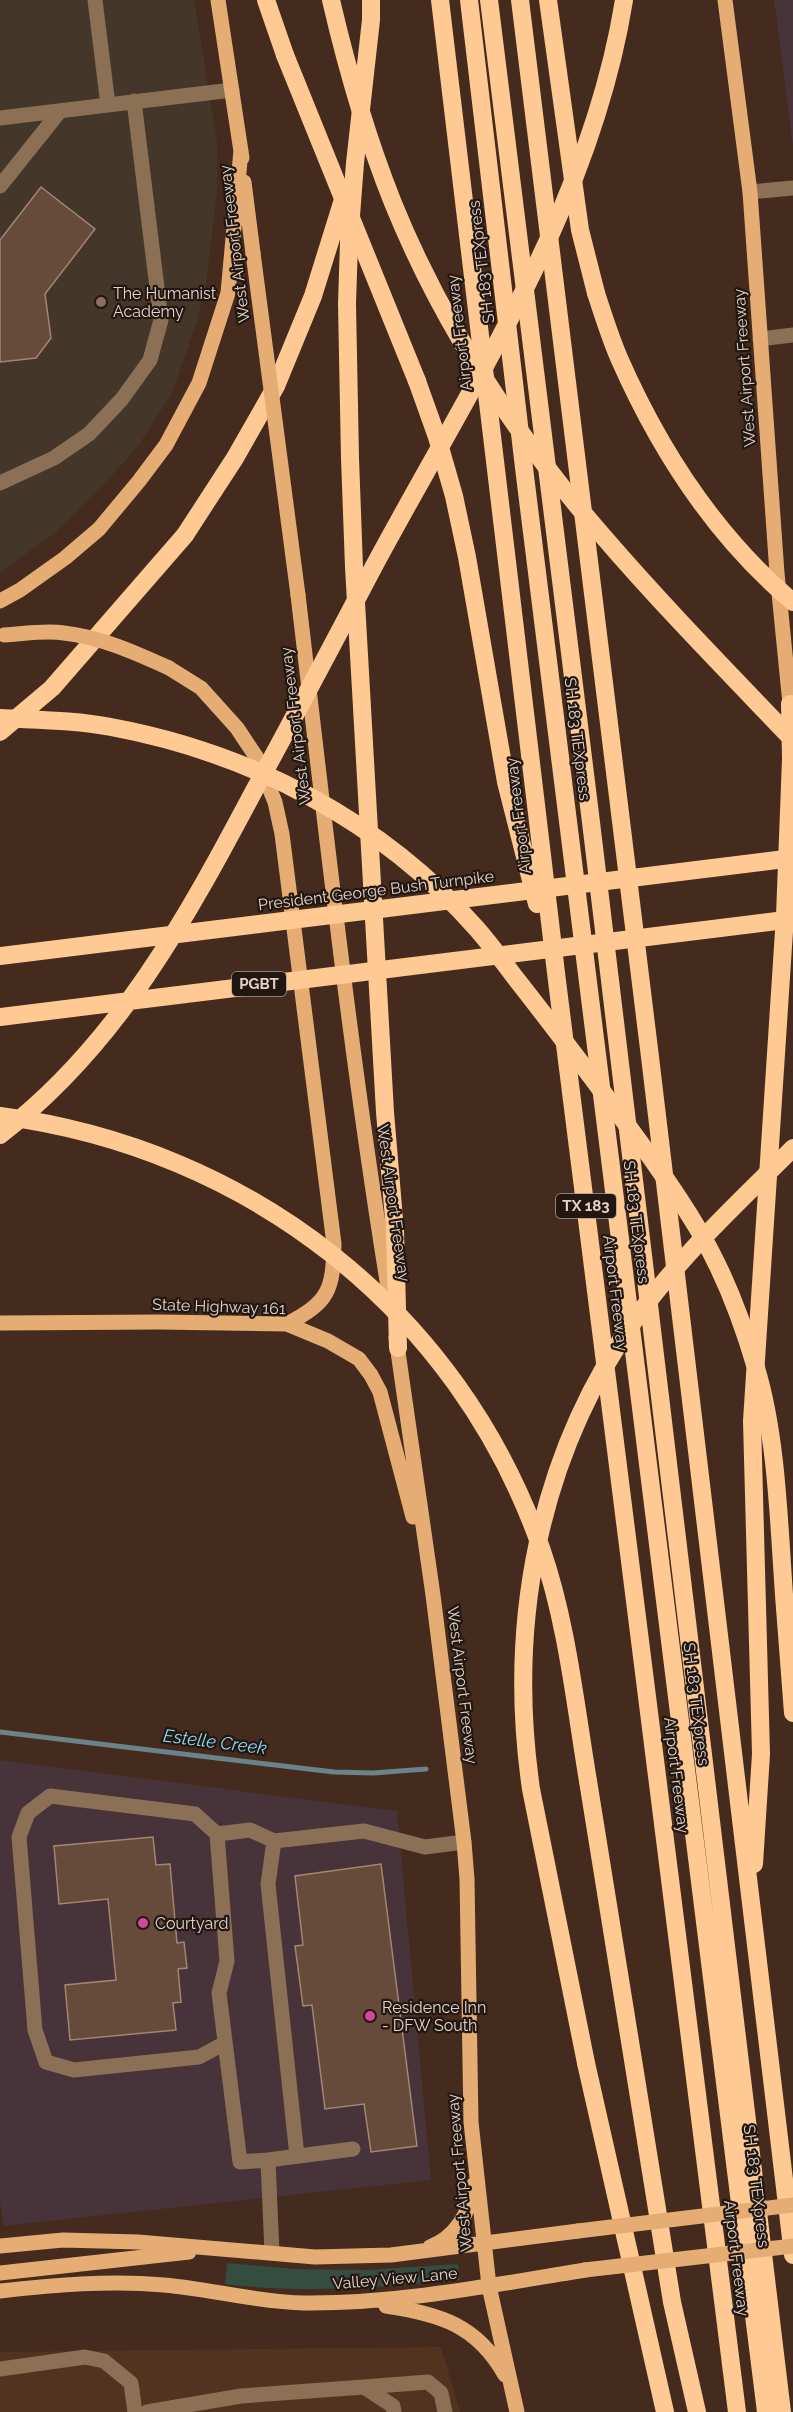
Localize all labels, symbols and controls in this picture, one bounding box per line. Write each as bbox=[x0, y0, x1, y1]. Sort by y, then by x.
street label: West Airport Freeway bbox=[215, 164, 254, 324]
street label: SH 183 TEXpress bbox=[464, 199, 498, 324]
street label: Airport Freeway bbox=[443, 273, 476, 392]
place label: The Humanist Academy bbox=[113, 284, 217, 321]
street label: West Airport Freeway bbox=[729, 288, 760, 448]
marker: The Humanist Academy bbox=[94, 295, 108, 309]
street label: West Airport Freeway bbox=[276, 646, 315, 806]
street label: SH 183 TEXpress bbox=[561, 677, 595, 802]
street label: Airport Freeway bbox=[502, 756, 535, 875]
street label: President George Bush Turnpike bbox=[257, 867, 495, 914]
road number: PGBT bbox=[232, 972, 286, 996]
street label: West Airport Freeway bbox=[373, 1123, 414, 1283]
street label: SH 183 TEXpress bbox=[620, 1160, 654, 1285]
road number: TX 183 bbox=[556, 1194, 616, 1218]
street label: Airport Freeway bbox=[599, 1234, 632, 1353]
street label: State Highway 161 bbox=[152, 1295, 286, 1318]
street label: West Airport Freeway bbox=[443, 1605, 482, 1765]
street label: SH 183 TEXpress bbox=[680, 1642, 714, 1767]
street label: Airport Freeway bbox=[660, 1716, 693, 1835]
water label: Estelle Creek bbox=[162, 1725, 268, 1758]
place label: Courtyard bbox=[155, 1914, 229, 1933]
marker: Courtyard bbox=[136, 1916, 150, 1930]
place label: Residence Inn - DFW South bbox=[382, 1998, 486, 2035]
marker: Residence Inn - DFW South bbox=[363, 2009, 377, 2023]
street label: West Airport Freeway bbox=[443, 2093, 476, 2253]
street label: SH 183 TEXpress bbox=[740, 2124, 774, 2249]
street label: Airport Freeway bbox=[720, 2199, 753, 2318]
street label: Valley View Lane bbox=[332, 2264, 458, 2293]

